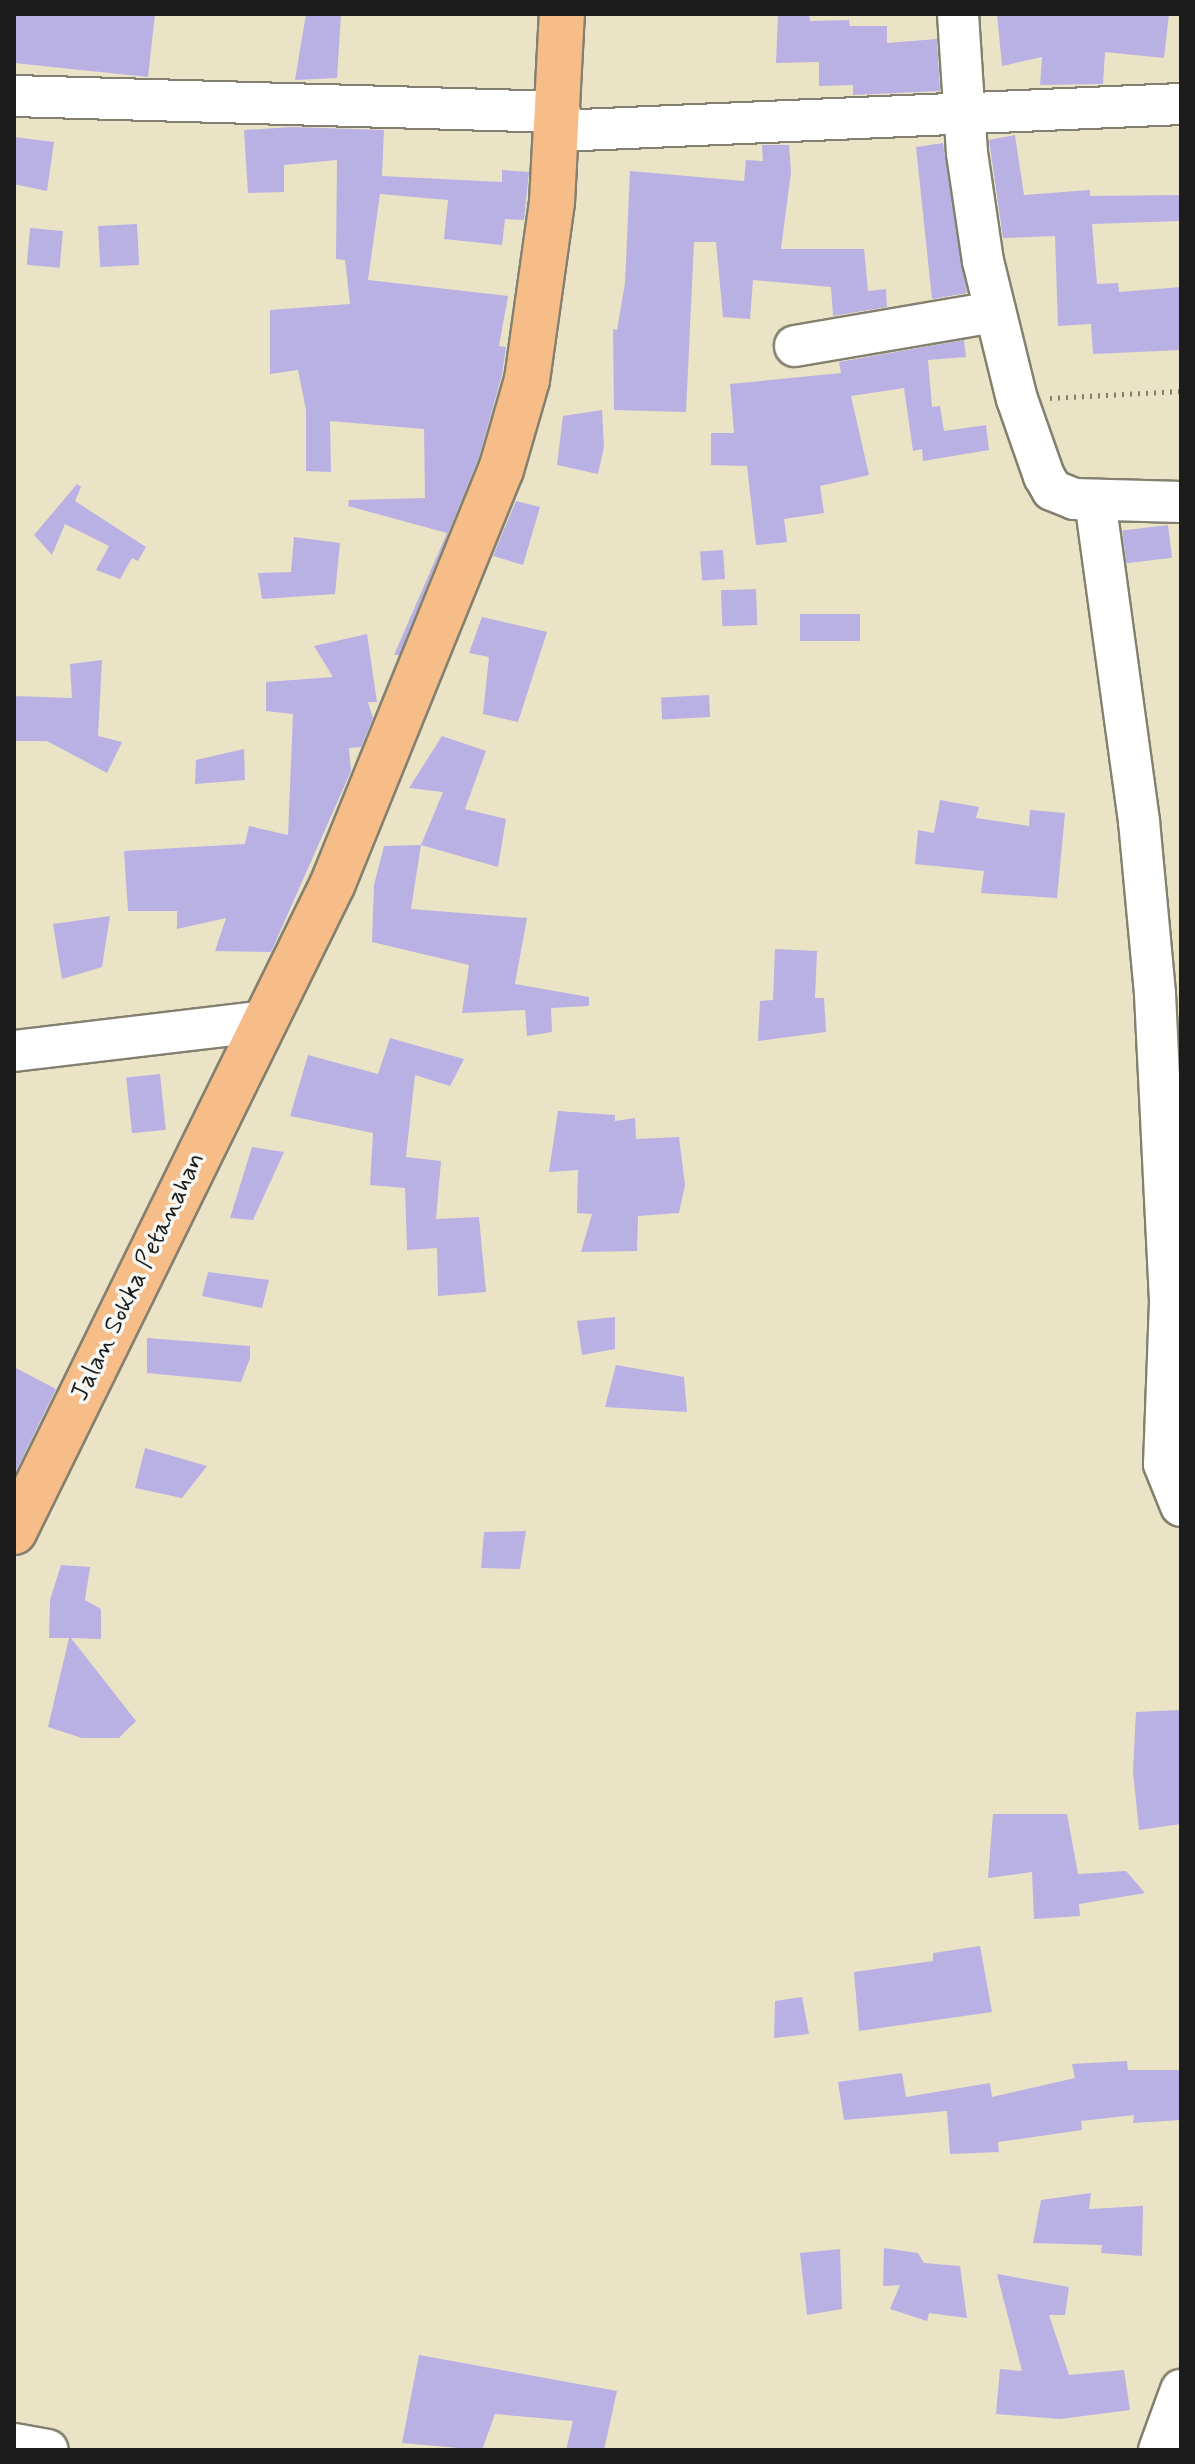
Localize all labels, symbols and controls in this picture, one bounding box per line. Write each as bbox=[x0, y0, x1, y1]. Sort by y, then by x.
street label: Jalan Sokka Petanahan bbox=[66, 1148, 212, 1406]

